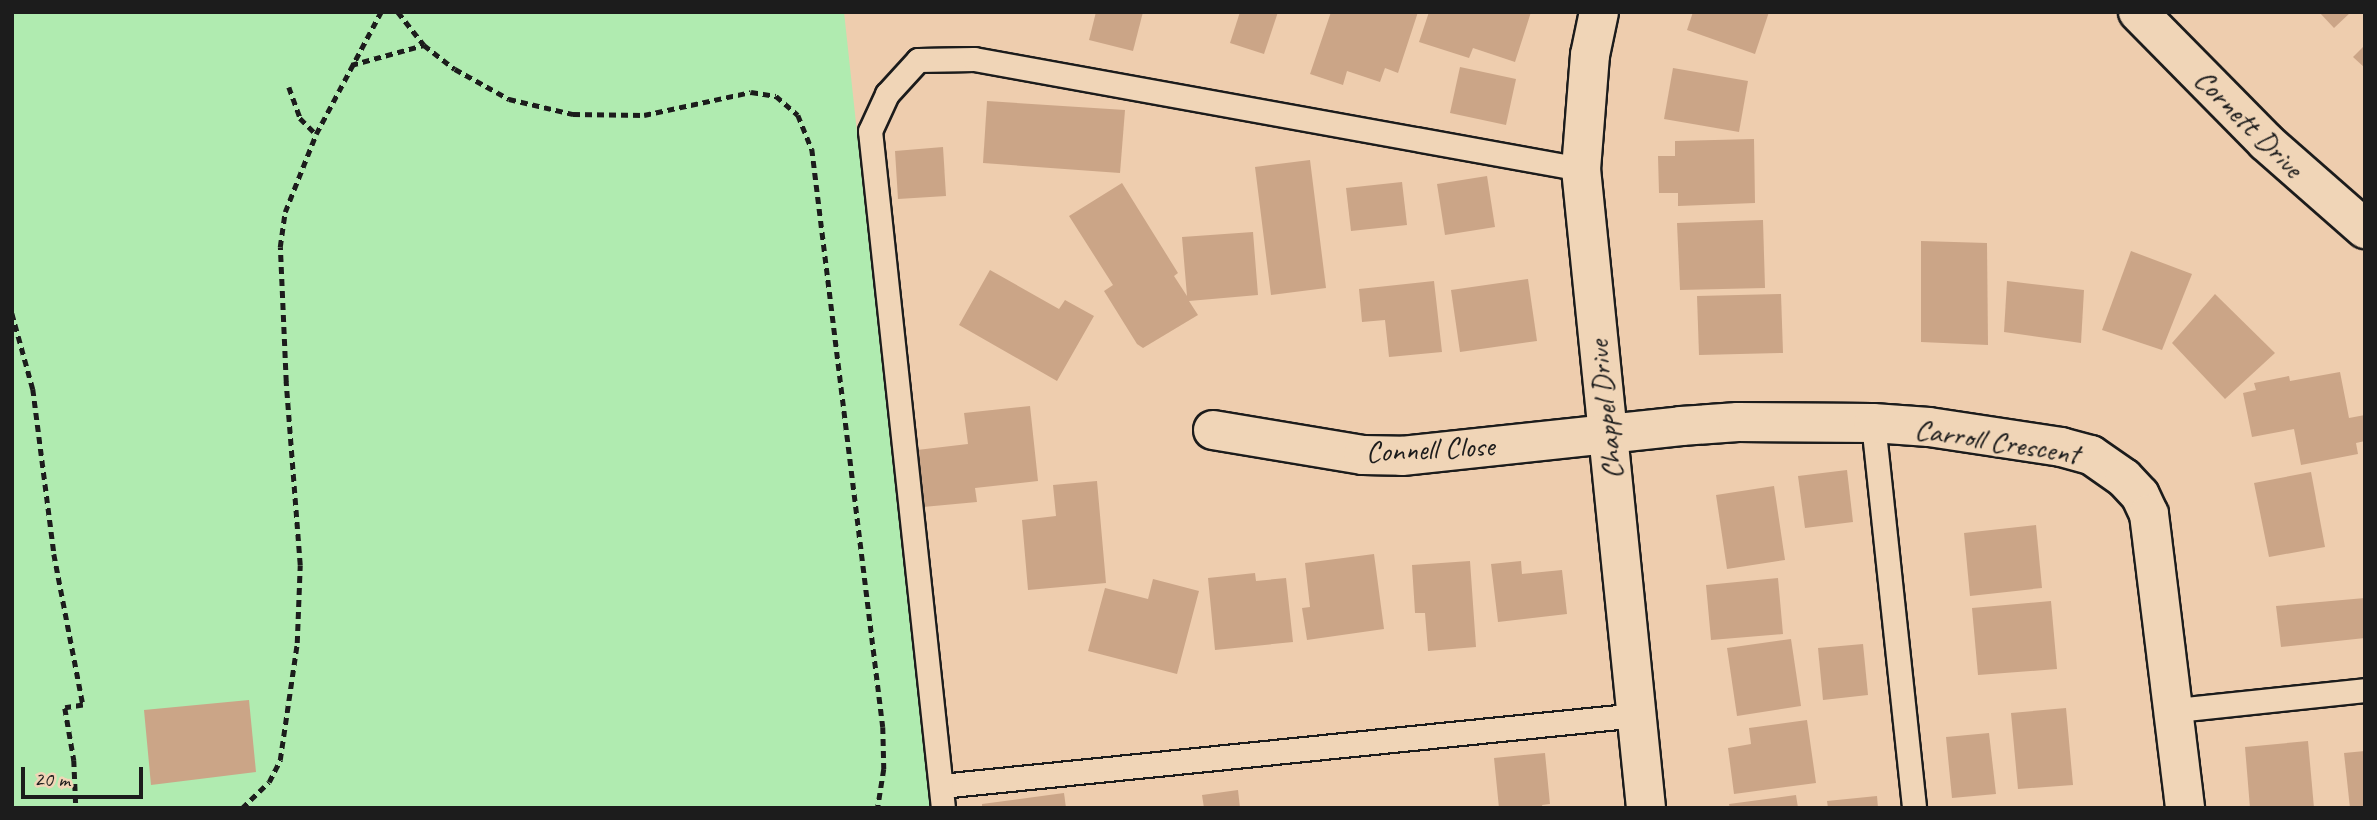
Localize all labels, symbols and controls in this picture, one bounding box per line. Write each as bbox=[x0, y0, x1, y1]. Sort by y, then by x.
street label: Cornett Drive bbox=[2187, 61, 2311, 185]
street label: Chappel Drive bbox=[1580, 339, 1630, 481]
street label: Carroll Crescent bbox=[1912, 410, 2082, 472]
street label: Connell Close bbox=[1365, 428, 1495, 470]
scale bar bbox=[24, 754, 147, 798]
text: 20 m bbox=[34, 766, 70, 792]

